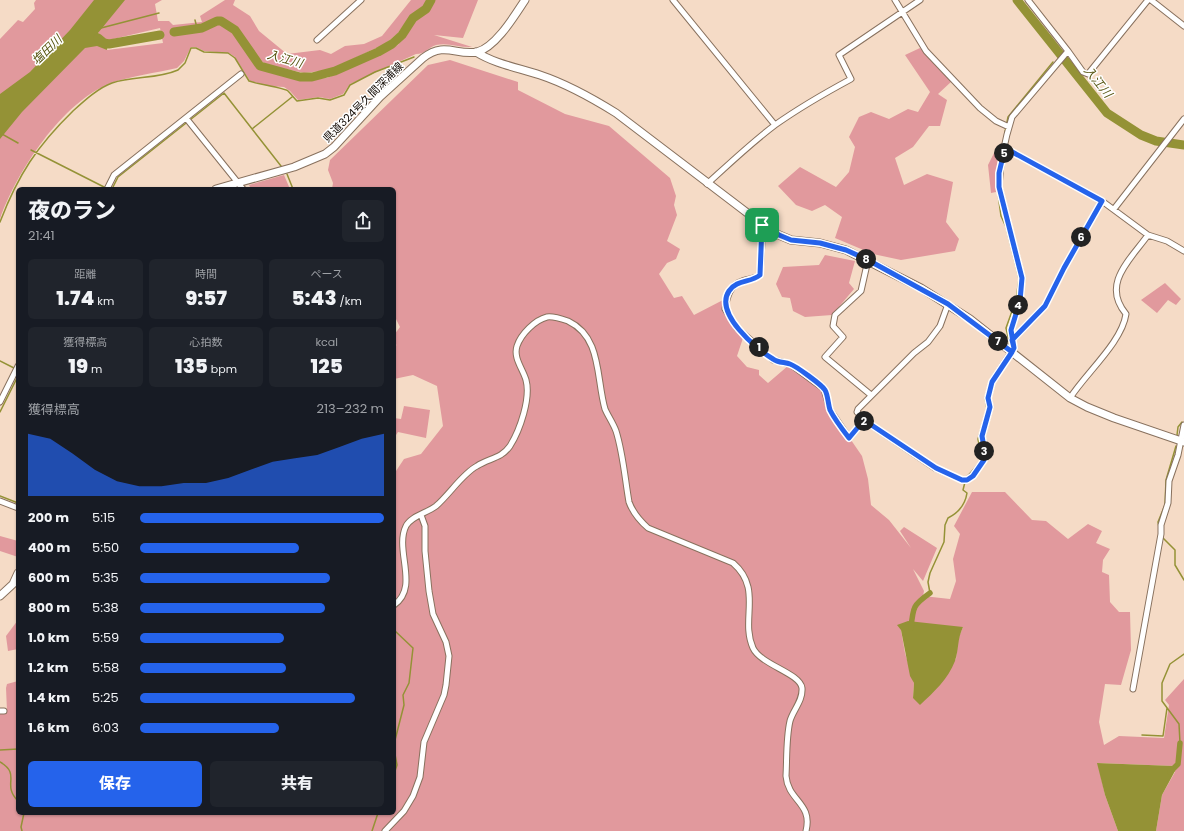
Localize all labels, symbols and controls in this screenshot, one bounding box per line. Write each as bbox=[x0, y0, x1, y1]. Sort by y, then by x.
water label: 塩田川 bbox=[28, 30, 67, 68]
water label: 入江川 bbox=[265, 45, 307, 72]
street label: 県道324号久間深浦線 bbox=[319, 58, 407, 146]
water label: 入江川 bbox=[1080, 62, 1118, 103]
pin: 5 bbox=[994, 143, 1014, 163]
text: 5 bbox=[1000, 145, 1008, 161]
text: 夜のラン bbox=[28, 195, 116, 226]
button: share bbox=[342, 200, 384, 242]
pin bbox=[745, 208, 779, 242]
icon: arrive bbox=[751, 214, 773, 236]
text: 21:41 bbox=[28, 226, 55, 245]
pin: 6 bbox=[1071, 227, 1091, 247]
text: 6 bbox=[1077, 229, 1085, 245]
pin: 8 bbox=[856, 249, 876, 269]
text: 8 bbox=[862, 251, 870, 267]
text: 距離 bbox=[74, 266, 96, 282]
text: 時間 bbox=[195, 266, 217, 282]
text: ペース bbox=[310, 266, 343, 282]
text: 1.74 bbox=[56, 284, 94, 312]
text: 9:57 bbox=[185, 284, 227, 312]
text: 5:43 bbox=[291, 284, 337, 312]
text: km bbox=[94, 293, 114, 309]
text: /km bbox=[337, 293, 362, 309]
pin: 4 bbox=[1008, 295, 1028, 315]
text: 4 bbox=[1014, 297, 1022, 313]
pin: 7 bbox=[988, 331, 1008, 351]
text: 7 bbox=[995, 333, 1001, 349]
text: 獲得標高 bbox=[63, 334, 107, 350]
text: 心拍数 bbox=[189, 334, 222, 350]
text: kcal bbox=[315, 334, 338, 350]
pin: 1 bbox=[749, 337, 769, 357]
text: 1 bbox=[757, 339, 761, 355]
text: 19 bbox=[68, 352, 88, 380]
text: 135 bbox=[175, 352, 208, 380]
text: 125 bbox=[311, 352, 343, 380]
text: m bbox=[88, 361, 102, 377]
text: bpm bbox=[208, 361, 237, 377]
text: 213–232 m bbox=[316, 399, 384, 418]
text: 獲得標高 bbox=[28, 400, 80, 419]
pin: 2 bbox=[854, 411, 874, 431]
text: 2 bbox=[861, 413, 867, 429]
pin: 3 bbox=[974, 441, 994, 461]
text: 3 bbox=[981, 443, 987, 459]
text: 200 m bbox=[28, 508, 69, 527]
text: 5:15 bbox=[92, 508, 115, 527]
text: 400 m bbox=[28, 538, 70, 557]
text: 5:50 bbox=[92, 538, 119, 557]
text: 600 m bbox=[28, 568, 70, 587]
text: 5:35 bbox=[92, 568, 119, 587]
text: 800 m bbox=[28, 598, 70, 617]
text: 5:38 bbox=[92, 598, 119, 617]
text: 1.0 km bbox=[28, 628, 70, 647]
text: 5:59 bbox=[92, 628, 119, 647]
text: 1.2 km bbox=[28, 658, 69, 677]
text: 5:58 bbox=[92, 658, 119, 677]
text: 1.4 km bbox=[28, 688, 70, 707]
text: 5:25 bbox=[92, 688, 119, 707]
text: 1.6 km bbox=[28, 718, 69, 737]
text: 6:03 bbox=[92, 718, 119, 737]
button: 保存 bbox=[28, 761, 202, 807]
button: 共有 bbox=[210, 761, 384, 807]

